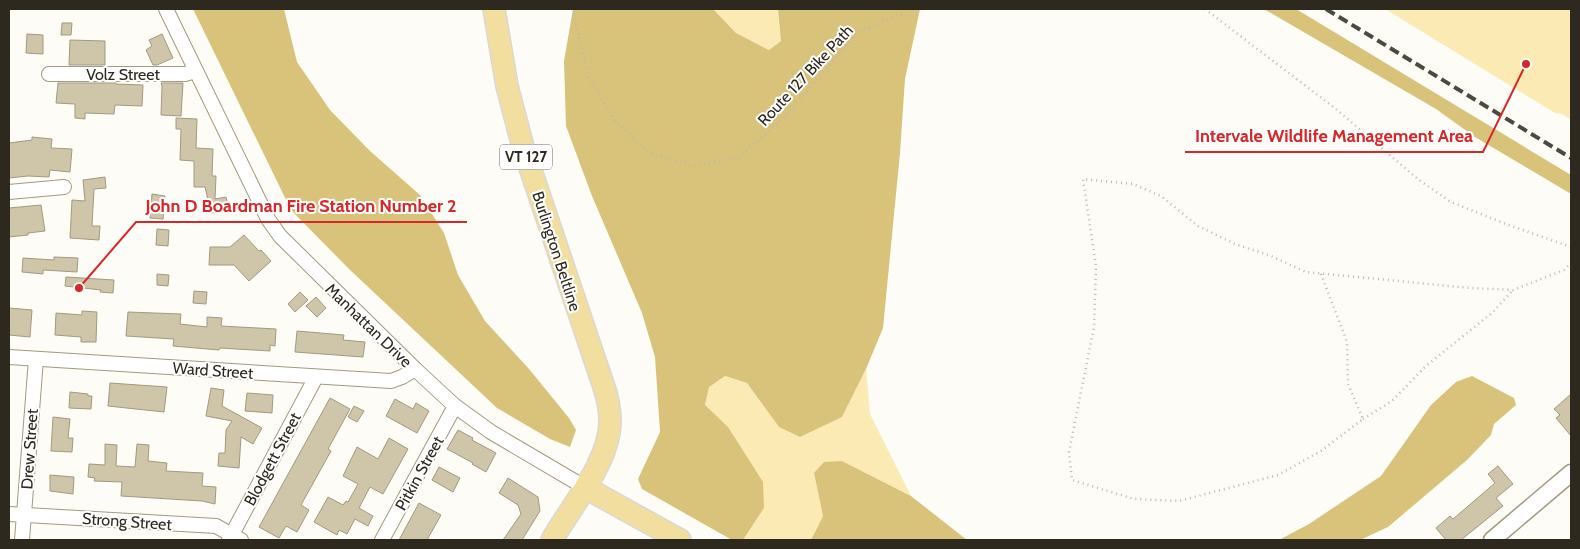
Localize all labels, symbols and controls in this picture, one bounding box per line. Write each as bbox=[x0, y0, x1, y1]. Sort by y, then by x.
street label: Route 127 Bike Path bbox=[754, 21, 857, 130]
street label: Volz Street bbox=[86, 65, 160, 84]
callout: Intervale Wildlife Management Area bbox=[1185, 119, 1483, 152]
text: Intervale Wildlife Management Area bbox=[1195, 125, 1473, 147]
road number: VT 127 bbox=[500, 144, 552, 170]
callout: John D Boardman Fire Station Number 2 bbox=[136, 189, 467, 222]
street label: Burlington Beltline bbox=[528, 189, 585, 313]
text: John D Boardman Fire Station Number 2 bbox=[144, 195, 457, 217]
street label: Manhattan Drive bbox=[322, 279, 416, 371]
street label: Ward Street bbox=[172, 358, 254, 383]
street label: Drew Street bbox=[17, 407, 42, 490]
street label: Blodgett Street bbox=[240, 409, 305, 509]
street label: Pitkin Street bbox=[391, 432, 448, 514]
street label: Strong Street bbox=[82, 509, 173, 534]

